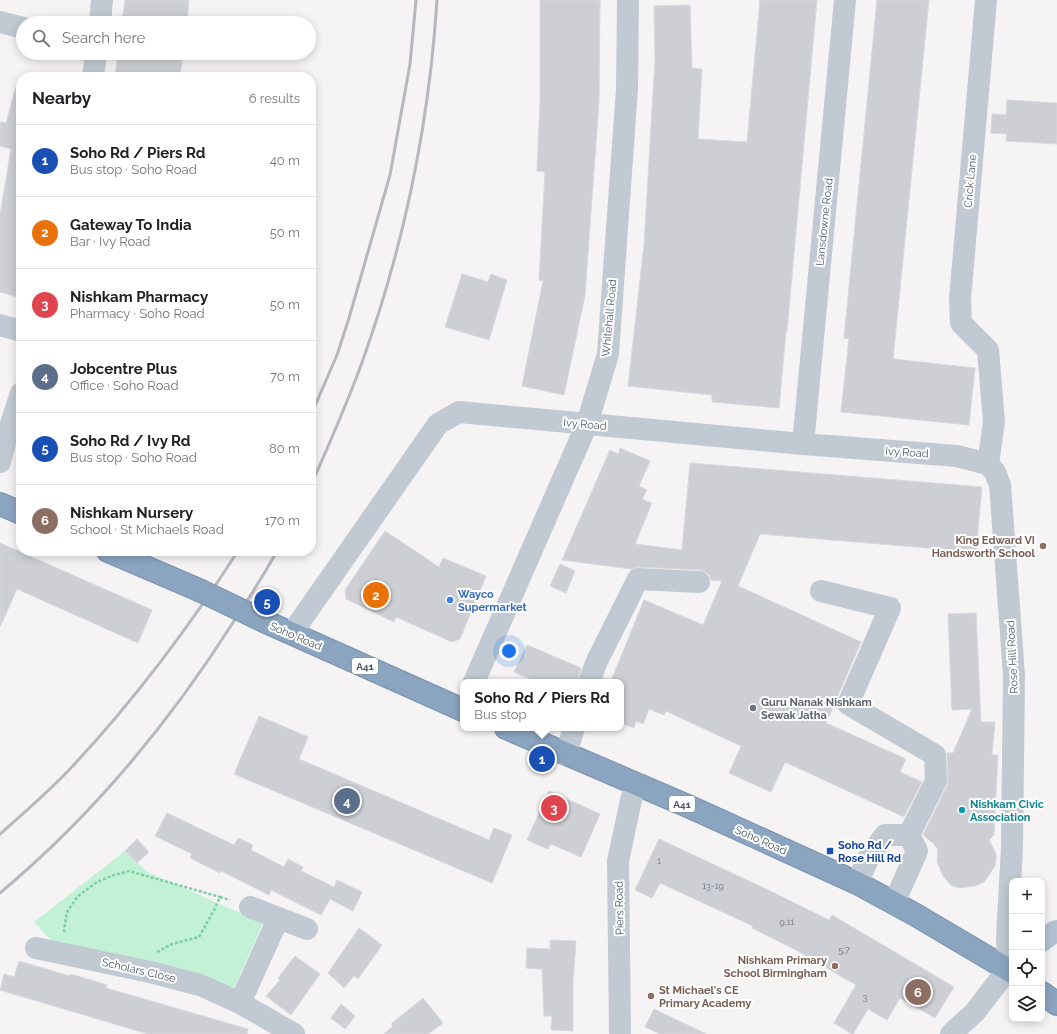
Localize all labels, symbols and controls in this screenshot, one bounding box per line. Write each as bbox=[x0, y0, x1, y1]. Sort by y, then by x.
search box bbox=[16, 16, 316, 60]
icon: search bbox=[30, 27, 52, 49]
text: Search here bbox=[62, 29, 145, 47]
text: Nearby bbox=[32, 88, 91, 108]
text: 6 results bbox=[249, 91, 300, 106]
text: Soho Rd / Piers Rd bbox=[70, 144, 205, 162]
text: 1 bbox=[42, 153, 48, 168]
text: 40 m bbox=[270, 153, 300, 168]
street label: Crick Lane bbox=[962, 153, 979, 208]
text: Bus stop · Soho Road bbox=[70, 162, 197, 177]
street label: Lansdowne Road bbox=[813, 177, 836, 267]
text: Gateway To India bbox=[70, 216, 192, 234]
text: 2 bbox=[41, 225, 49, 240]
text: 50 m bbox=[270, 225, 300, 240]
text: Bar · Ivy Road bbox=[70, 234, 150, 249]
street label: Whitehall Road bbox=[600, 279, 619, 357]
text: Nishkam Pharmacy bbox=[70, 288, 208, 306]
text: 3 bbox=[41, 297, 49, 312]
text: 50 m bbox=[270, 297, 300, 312]
text: Pharmacy · Soho Road bbox=[70, 306, 205, 321]
text: Jobcentre Plus bbox=[70, 360, 177, 378]
text: 4 bbox=[41, 369, 49, 384]
text: 70 m bbox=[270, 369, 300, 384]
text: Office · Soho Road bbox=[70, 378, 179, 393]
street label: Ivy Road bbox=[563, 416, 607, 433]
text: Soho Rd / Ivy Rd bbox=[70, 432, 191, 450]
text: 5 bbox=[41, 441, 49, 456]
text: 80 m bbox=[269, 441, 300, 456]
street label: Ivy Road bbox=[885, 444, 929, 461]
text: Bus stop · Soho Road bbox=[70, 450, 197, 465]
text: Nishkam Nursery bbox=[70, 504, 193, 522]
text: 6 bbox=[41, 513, 49, 528]
text: 170 m bbox=[264, 513, 300, 528]
text: School · St Michaels Road bbox=[70, 522, 224, 537]
place label: King Edward VI Handsworth School bbox=[932, 534, 1036, 560]
marker: King Edward VI Handsworth School bbox=[1038, 541, 1048, 551]
pin: 2 bbox=[363, 580, 389, 610]
pin: 5 bbox=[254, 587, 280, 617]
place label: Wayco Supermarket bbox=[458, 588, 528, 614]
marker: Wayco Supermarket bbox=[445, 595, 455, 605]
street label: Soho Road bbox=[268, 620, 324, 653]
street label: Rose Hill Road bbox=[1004, 620, 1021, 694]
your location bbox=[499, 641, 519, 661]
road number: A41 bbox=[352, 658, 378, 674]
popup bbox=[460, 679, 624, 731]
text: Soho Rd / Piers Rd bbox=[474, 689, 610, 707]
place label: Guru Nanak Nishkam Sewak Jatha bbox=[761, 696, 872, 722]
marker: Guru Nanak Nishkam Sewak Jatha bbox=[748, 703, 758, 713]
text: Bus stop bbox=[474, 707, 527, 722]
pin: 1 bbox=[529, 744, 555, 774]
pin: 4 bbox=[334, 786, 360, 816]
pin: 3 bbox=[541, 793, 567, 823]
road number: A41 bbox=[669, 796, 695, 812]
place label: Nishkam Civic Association bbox=[970, 798, 1044, 824]
marker: Nishkam Civic Association bbox=[957, 805, 967, 815]
street label: Soho Road bbox=[733, 823, 789, 858]
place label: Soho Rd / Rose Hill Rd bbox=[838, 839, 901, 865]
marker: Soho Rd / Rose Hill Rd bbox=[825, 846, 835, 856]
house number: 1 bbox=[657, 856, 661, 866]
map controls bbox=[1009, 878, 1045, 1022]
button: + bbox=[1009, 878, 1045, 914]
street label: Piers Road bbox=[613, 881, 626, 935]
house number: 13-19 bbox=[702, 881, 724, 891]
button: − bbox=[1009, 914, 1045, 950]
house number: 9;11 bbox=[780, 917, 795, 927]
house number: 5;7 bbox=[838, 945, 850, 955]
button: locate bbox=[1009, 950, 1045, 986]
place label: Nishkam Primary School Birmingham bbox=[724, 954, 827, 980]
street label: Scholars Close bbox=[101, 956, 178, 985]
marker: Nishkam Primary School Birmingham bbox=[830, 961, 840, 971]
pin: 6 bbox=[905, 977, 931, 1007]
place label: St Michael's CE Primary Academy bbox=[659, 984, 751, 1010]
button: layers bbox=[1009, 986, 1045, 1022]
marker: St Michael's CE Primary Academy bbox=[646, 991, 656, 1001]
house number: 3 bbox=[863, 992, 868, 1002]

